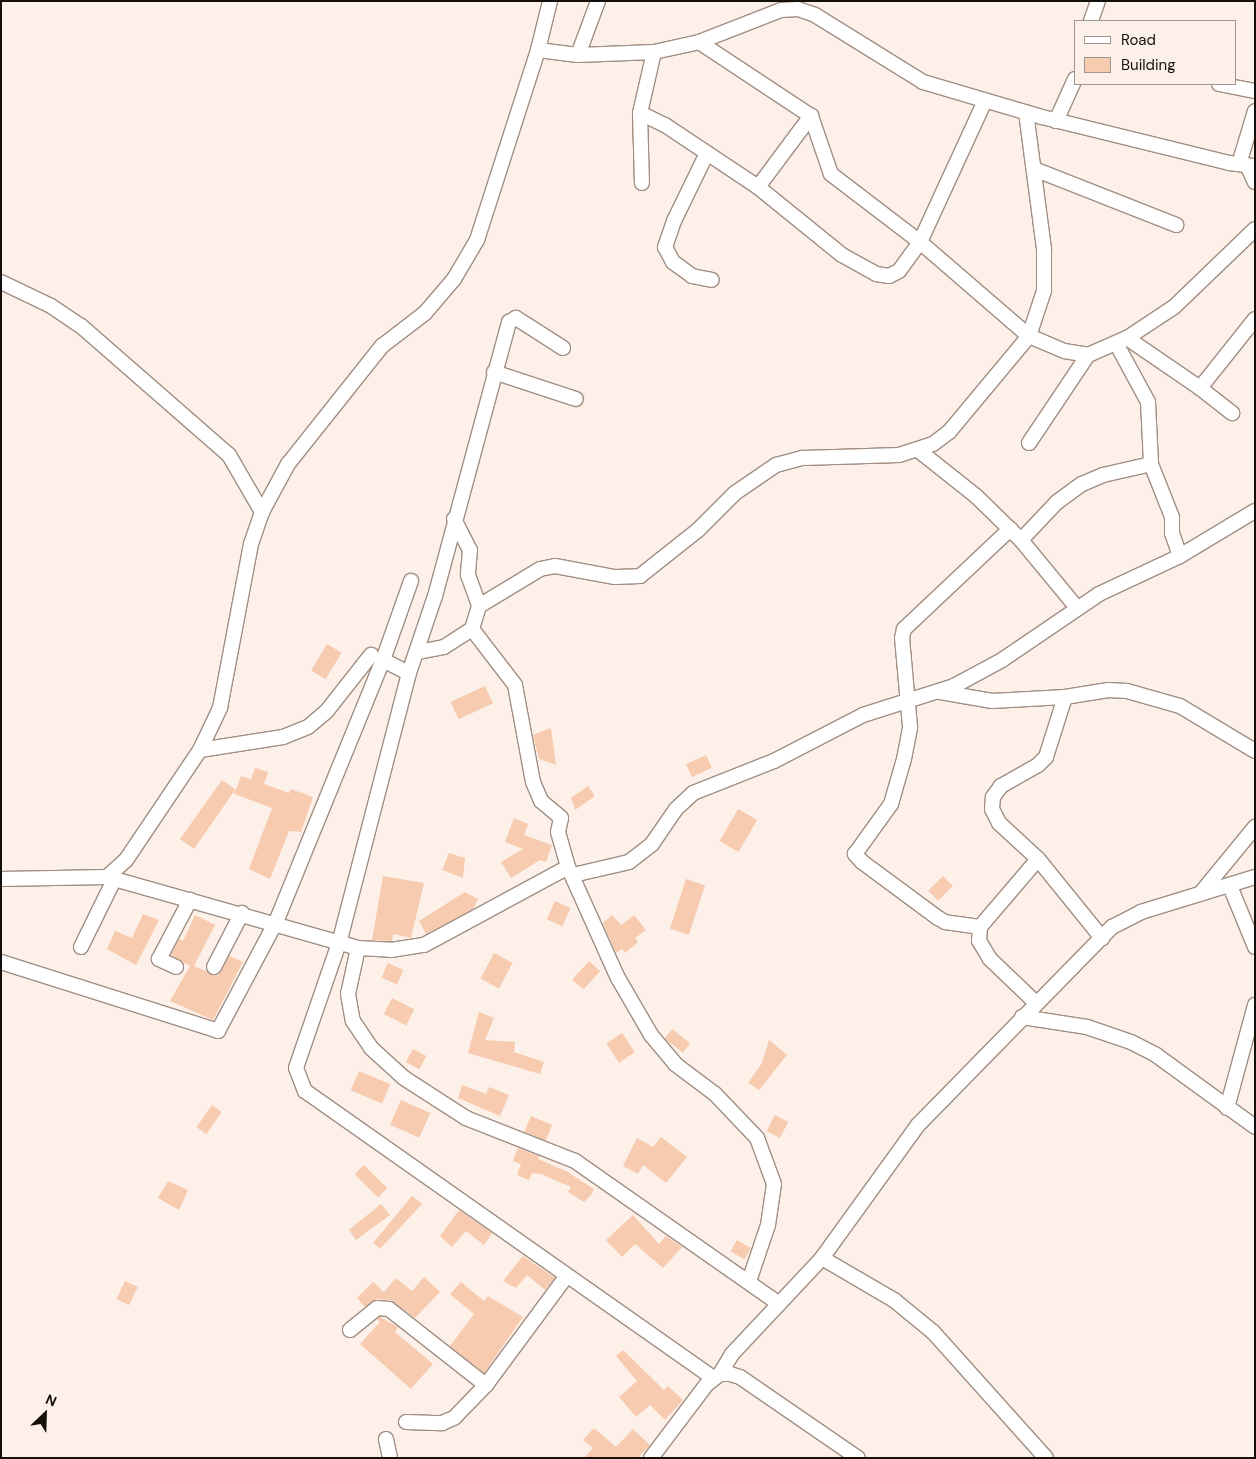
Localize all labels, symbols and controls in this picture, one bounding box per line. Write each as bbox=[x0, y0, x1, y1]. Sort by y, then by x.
legend bbox=[1074, 20, 1236, 85]
text: Road bbox=[1121, 30, 1156, 50]
text: Building bbox=[1121, 55, 1176, 75]
north arrow bbox=[20, 1389, 70, 1439]
text: N bbox=[43, 1390, 59, 1411]

